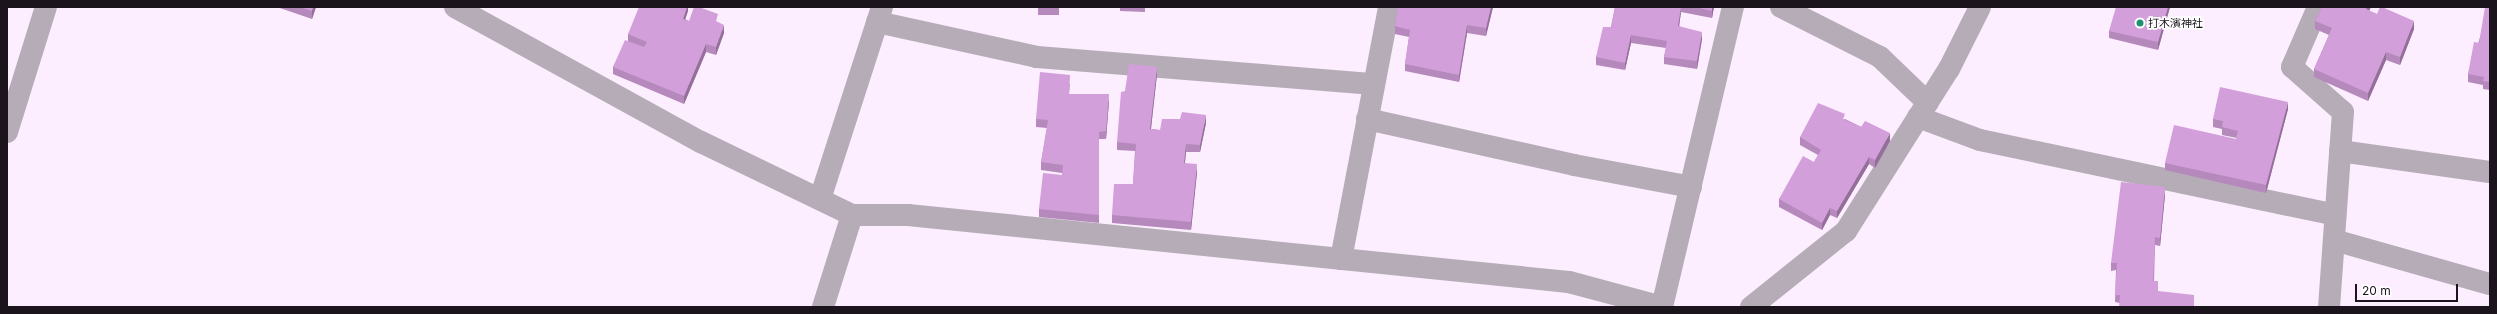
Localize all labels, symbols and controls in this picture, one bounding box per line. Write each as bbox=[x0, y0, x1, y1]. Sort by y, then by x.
place label: 打木濱神社 bbox=[2148, 16, 2203, 30]
marker: 打木濱神社 bbox=[2135, 18, 2145, 28]
scale bar bbox=[2357, 276, 2460, 302]
text: 20 m bbox=[2362, 283, 2391, 298]

